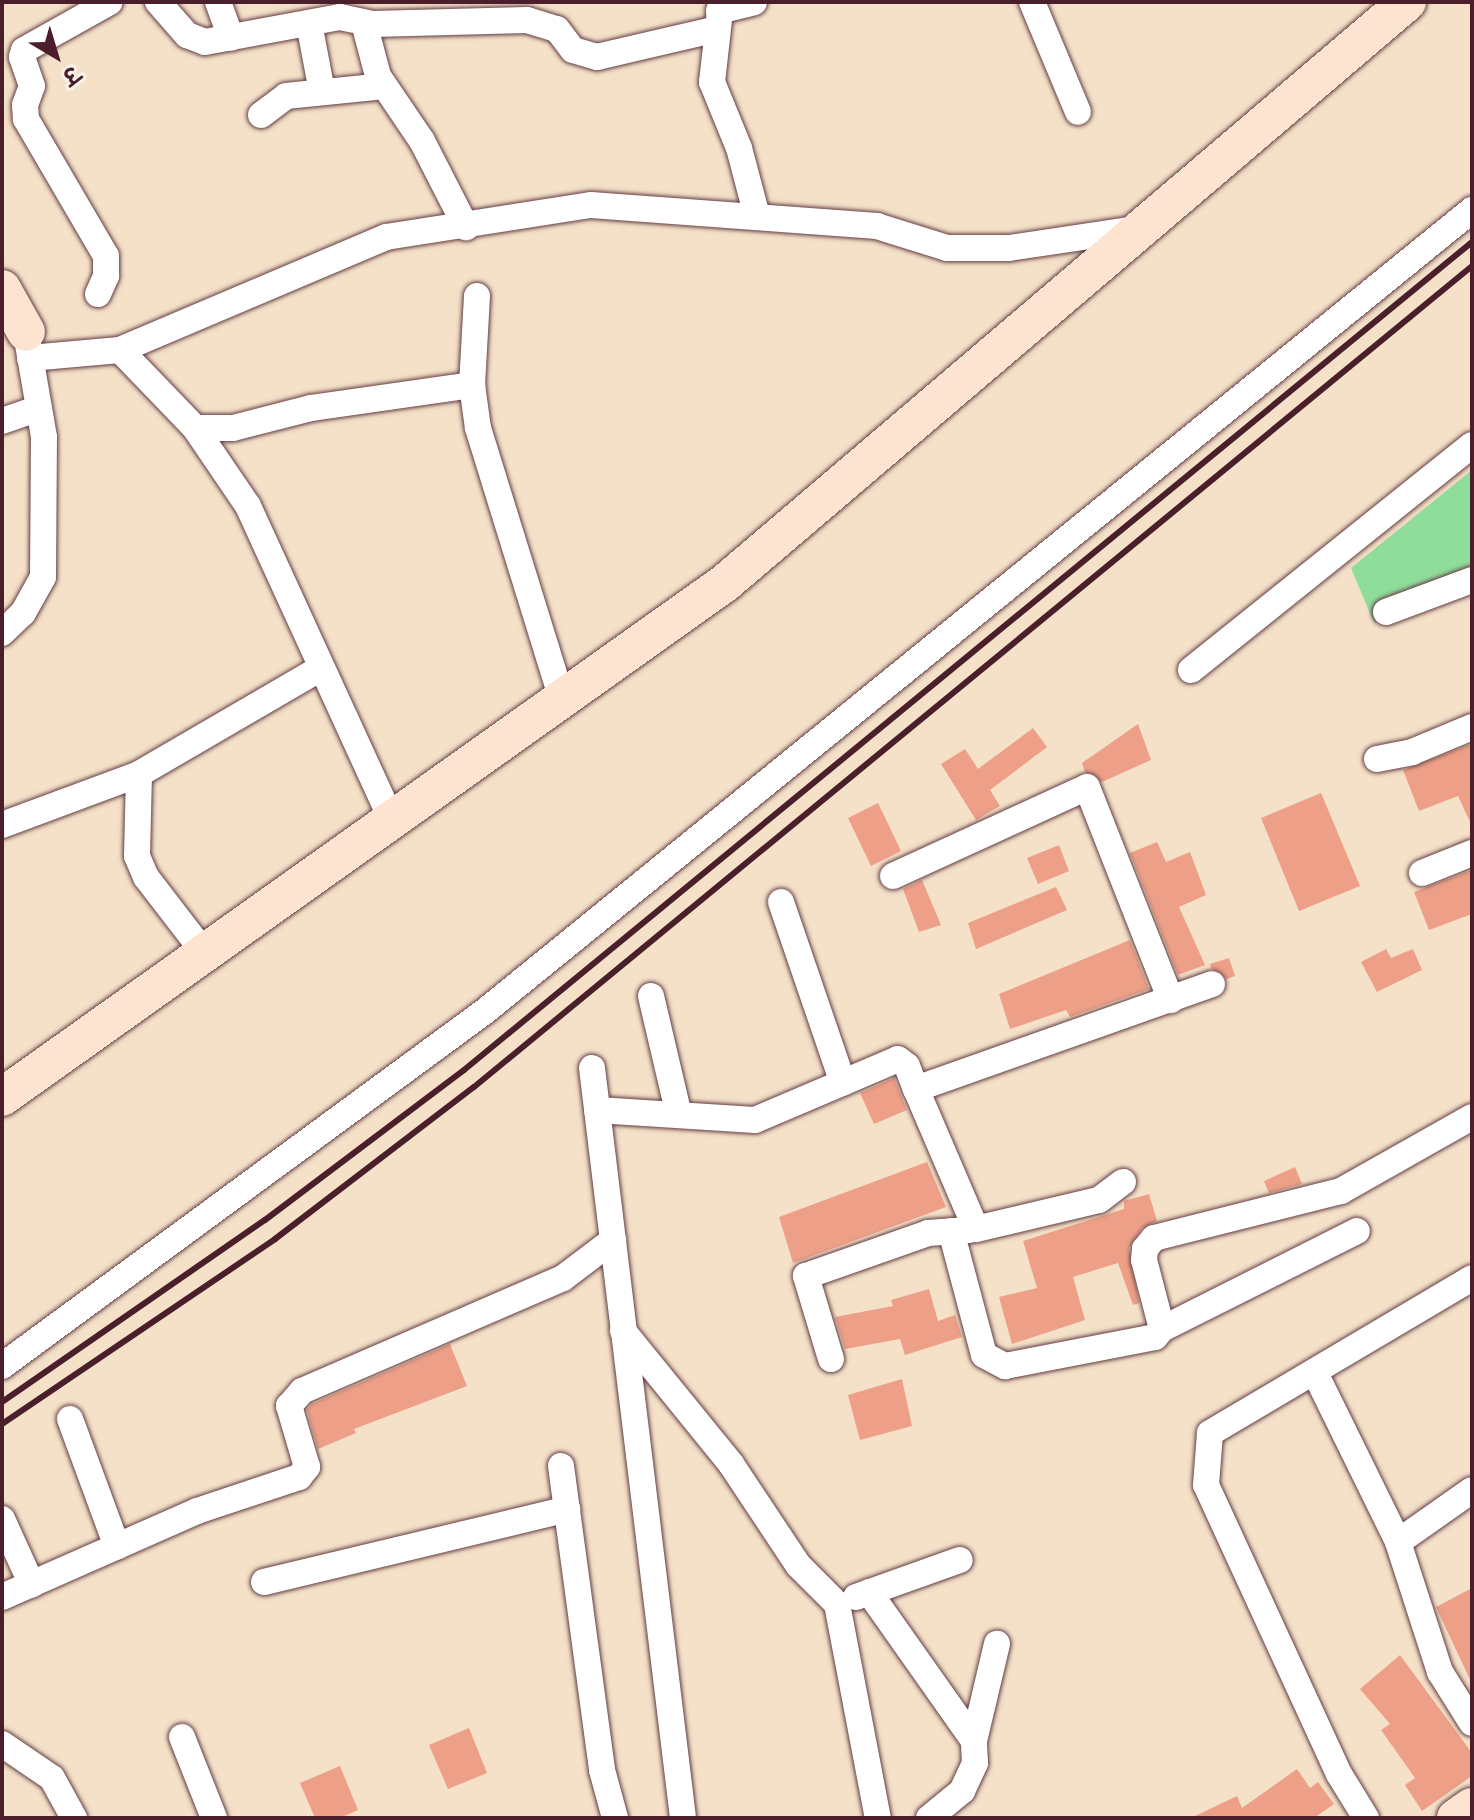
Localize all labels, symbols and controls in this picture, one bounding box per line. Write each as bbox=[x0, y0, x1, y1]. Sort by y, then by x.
north arrow bbox=[16, 16, 96, 96]
text: उ bbox=[56, 59, 86, 91]

